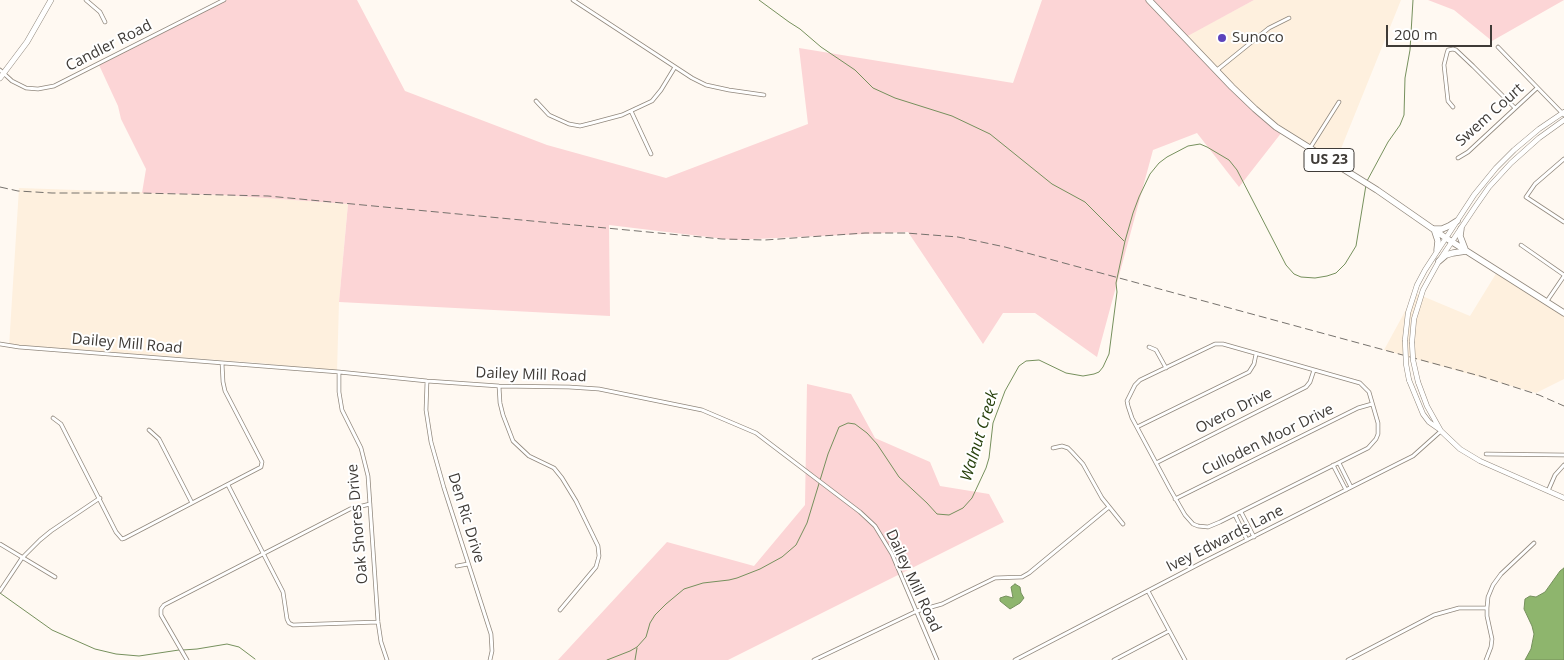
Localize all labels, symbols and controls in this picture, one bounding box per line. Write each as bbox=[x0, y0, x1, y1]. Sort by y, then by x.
scale bar bbox=[1389, 15, 1495, 47]
street label: Candler Road bbox=[63, 17, 155, 75]
text: 200 m bbox=[1394, 24, 1438, 44]
place label: Sunoco bbox=[1232, 29, 1284, 47]
marker: Sunoco bbox=[1216, 32, 1228, 44]
street label: Swem Court bbox=[1452, 80, 1528, 150]
road number: US 23 bbox=[1304, 148, 1354, 172]
street label: Dailey Mill Road bbox=[71, 330, 183, 358]
street label: Dailey Mill Road bbox=[475, 364, 587, 386]
street label: Overo Drive bbox=[1193, 384, 1275, 438]
water label: Walnut Creek bbox=[957, 388, 1003, 484]
street label: Culloden Moor Drive bbox=[1199, 400, 1337, 480]
street label: Oak Shores Drive bbox=[344, 463, 372, 585]
street label: Den Ric Drive bbox=[444, 471, 488, 565]
street label: Ivey Edwards Lane bbox=[1163, 502, 1287, 576]
street label: Dailey Mill Road bbox=[881, 527, 945, 635]

